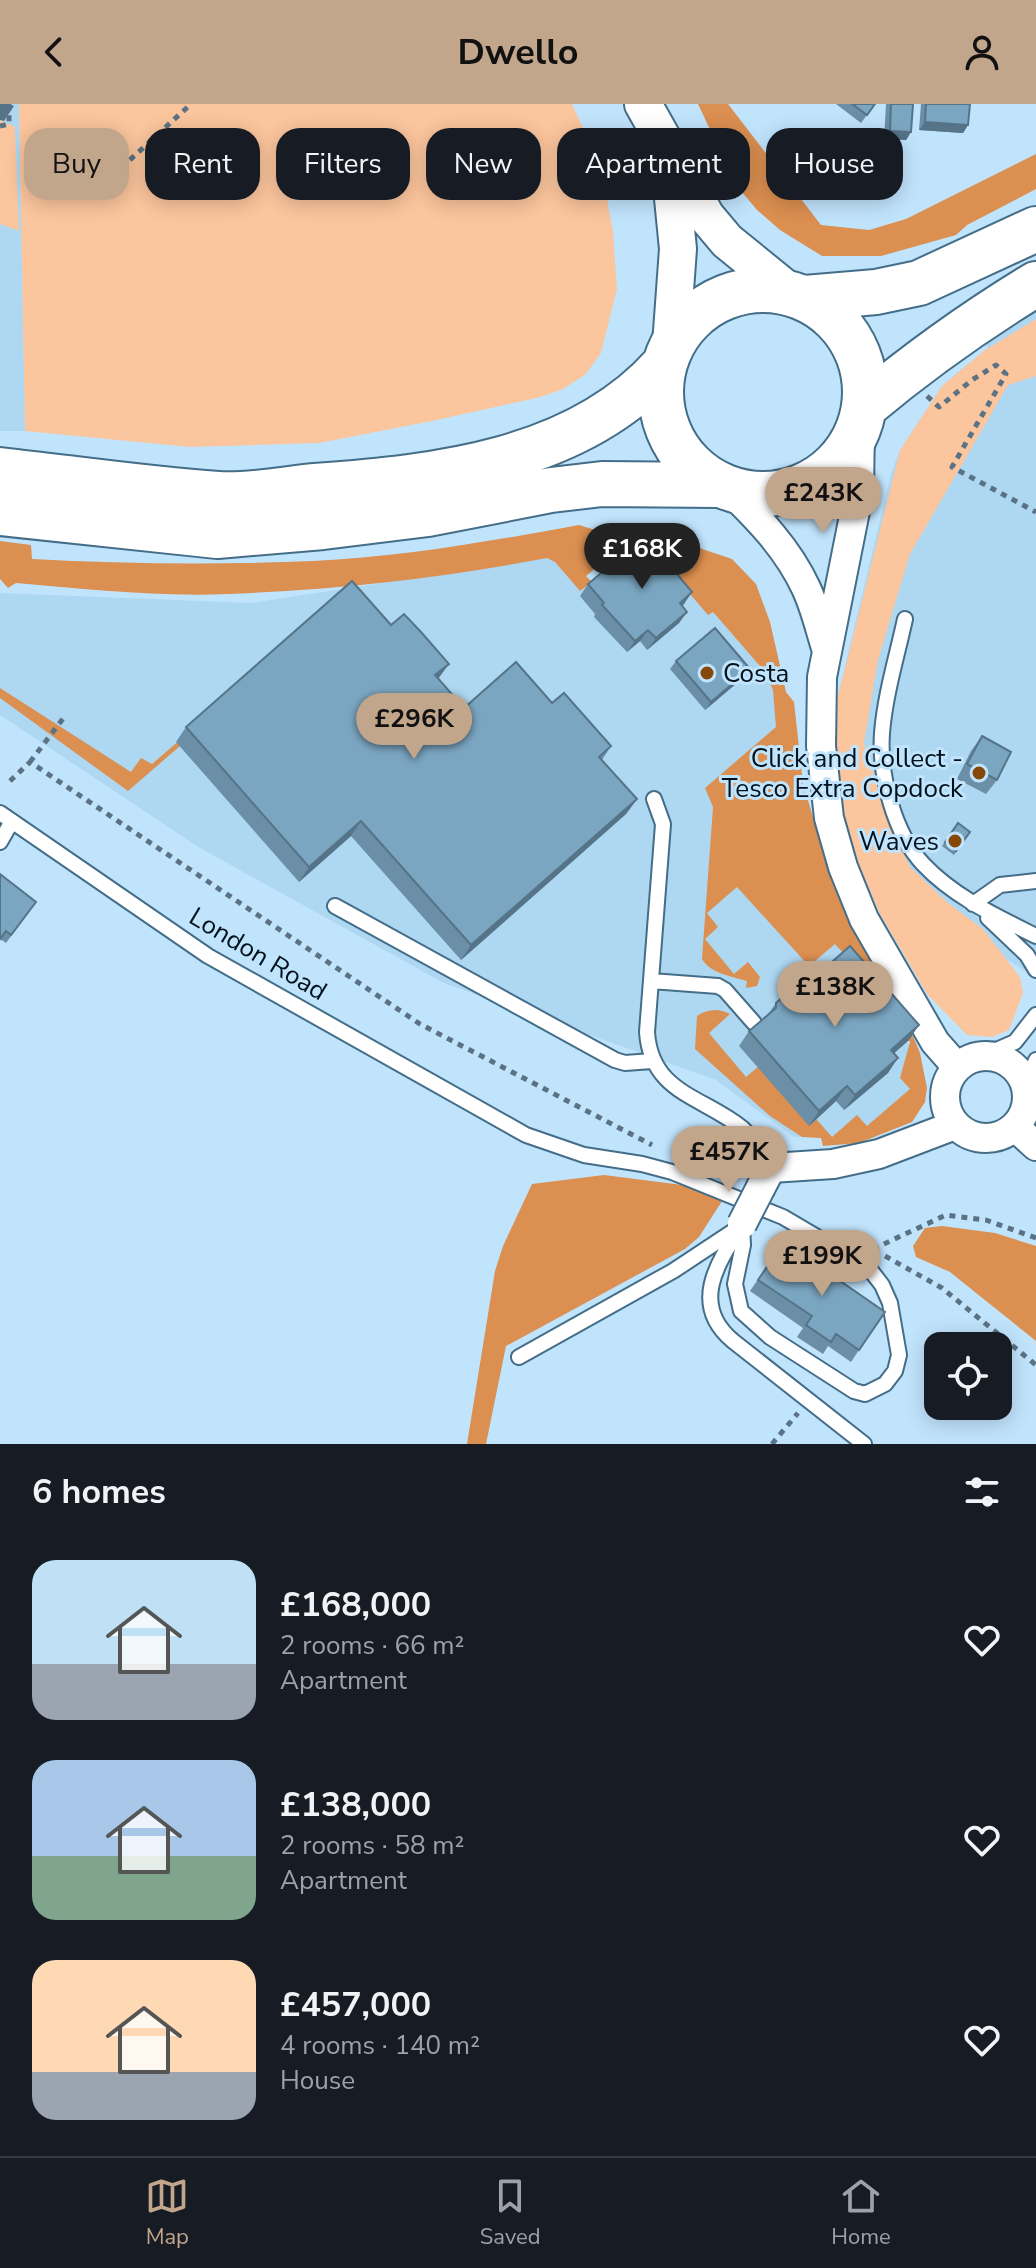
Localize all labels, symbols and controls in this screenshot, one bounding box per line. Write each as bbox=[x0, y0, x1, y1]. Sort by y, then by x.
text: Dwello bbox=[458, 28, 578, 77]
icon: back bbox=[32, 30, 76, 74]
icon: person bbox=[960, 30, 1004, 74]
chip: Buy bbox=[24, 128, 129, 200]
chip: Rent bbox=[145, 128, 260, 200]
chip: Filters bbox=[276, 128, 410, 200]
chip: New bbox=[426, 128, 541, 200]
chip: Apartment bbox=[557, 128, 750, 200]
chip: House bbox=[766, 128, 903, 200]
pin: £243K bbox=[767, 467, 879, 535]
text: £243K bbox=[783, 475, 863, 510]
pin: £168K bbox=[586, 523, 698, 591]
text: £168K bbox=[602, 531, 682, 566]
place label: Costa bbox=[723, 656, 789, 691]
marker: Costa bbox=[698, 664, 716, 682]
pin: £296K bbox=[358, 693, 470, 761]
text: £296K bbox=[374, 701, 454, 736]
place label: Click and Collect - Tesco Extra Copdock bbox=[722, 741, 964, 806]
marker: Click and Collect - Tesco Extra Copdock bbox=[970, 764, 988, 782]
place label: Waves bbox=[859, 824, 939, 859]
marker: Waves bbox=[946, 832, 964, 850]
street label: London Road bbox=[183, 899, 333, 1009]
pin: £138K bbox=[779, 961, 891, 1029]
text: £138K bbox=[795, 969, 875, 1004]
pin: £457K bbox=[673, 1126, 785, 1194]
text: £457K bbox=[689, 1134, 769, 1169]
pin: £199K bbox=[766, 1230, 878, 1298]
text: £199K bbox=[782, 1238, 862, 1273]
map controls bbox=[924, 1332, 1012, 1420]
button: locate bbox=[924, 1332, 1012, 1420]
text: 6 homes bbox=[32, 1469, 166, 1515]
icon: filters bbox=[960, 1470, 1004, 1514]
text: £168,000 bbox=[280, 1582, 431, 1628]
icon: home bbox=[96, 1592, 192, 1688]
icon: heart bbox=[960, 1618, 1004, 1662]
text: 2 rooms · 66 m² bbox=[280, 1628, 464, 1663]
text: Apartment bbox=[280, 1663, 407, 1698]
text: £138,000 bbox=[280, 1782, 431, 1828]
icon: home bbox=[96, 1792, 192, 1888]
icon: heart bbox=[960, 1818, 1004, 1862]
text: 2 rooms · 58 m² bbox=[280, 1828, 464, 1863]
text: Apartment bbox=[280, 1863, 407, 1898]
text: £457,000 bbox=[280, 1982, 431, 2028]
icon: home bbox=[96, 1992, 192, 2088]
icon: heart bbox=[960, 2018, 1004, 2062]
text: 4 rooms · 140 m² bbox=[280, 2028, 480, 2063]
text: House bbox=[280, 2063, 355, 2098]
tab: Map bbox=[145, 2174, 189, 2252]
tab: Saved bbox=[480, 2174, 541, 2252]
tab: Home bbox=[831, 2174, 891, 2252]

